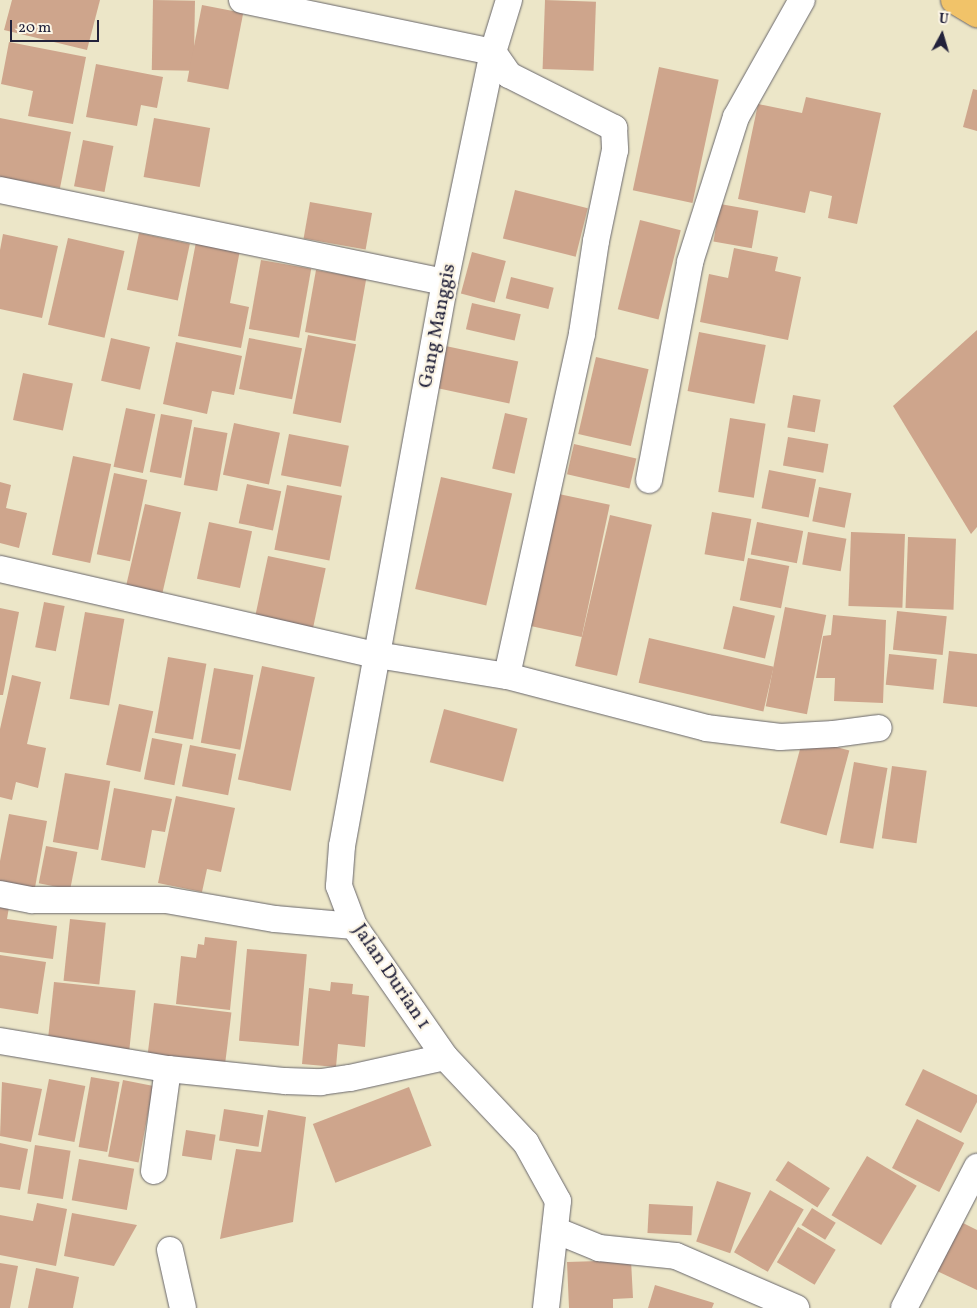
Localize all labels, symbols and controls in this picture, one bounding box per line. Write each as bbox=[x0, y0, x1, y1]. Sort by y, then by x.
scale bar bbox=[12, 10, 101, 42]
north arrow bbox=[917, 10, 967, 60]
text: U bbox=[938, 10, 949, 30]
text: 20 m bbox=[18, 18, 51, 39]
street label: Gang Manggis bbox=[414, 262, 462, 390]
street label: Jalan Durian 1 bbox=[347, 920, 435, 1034]

